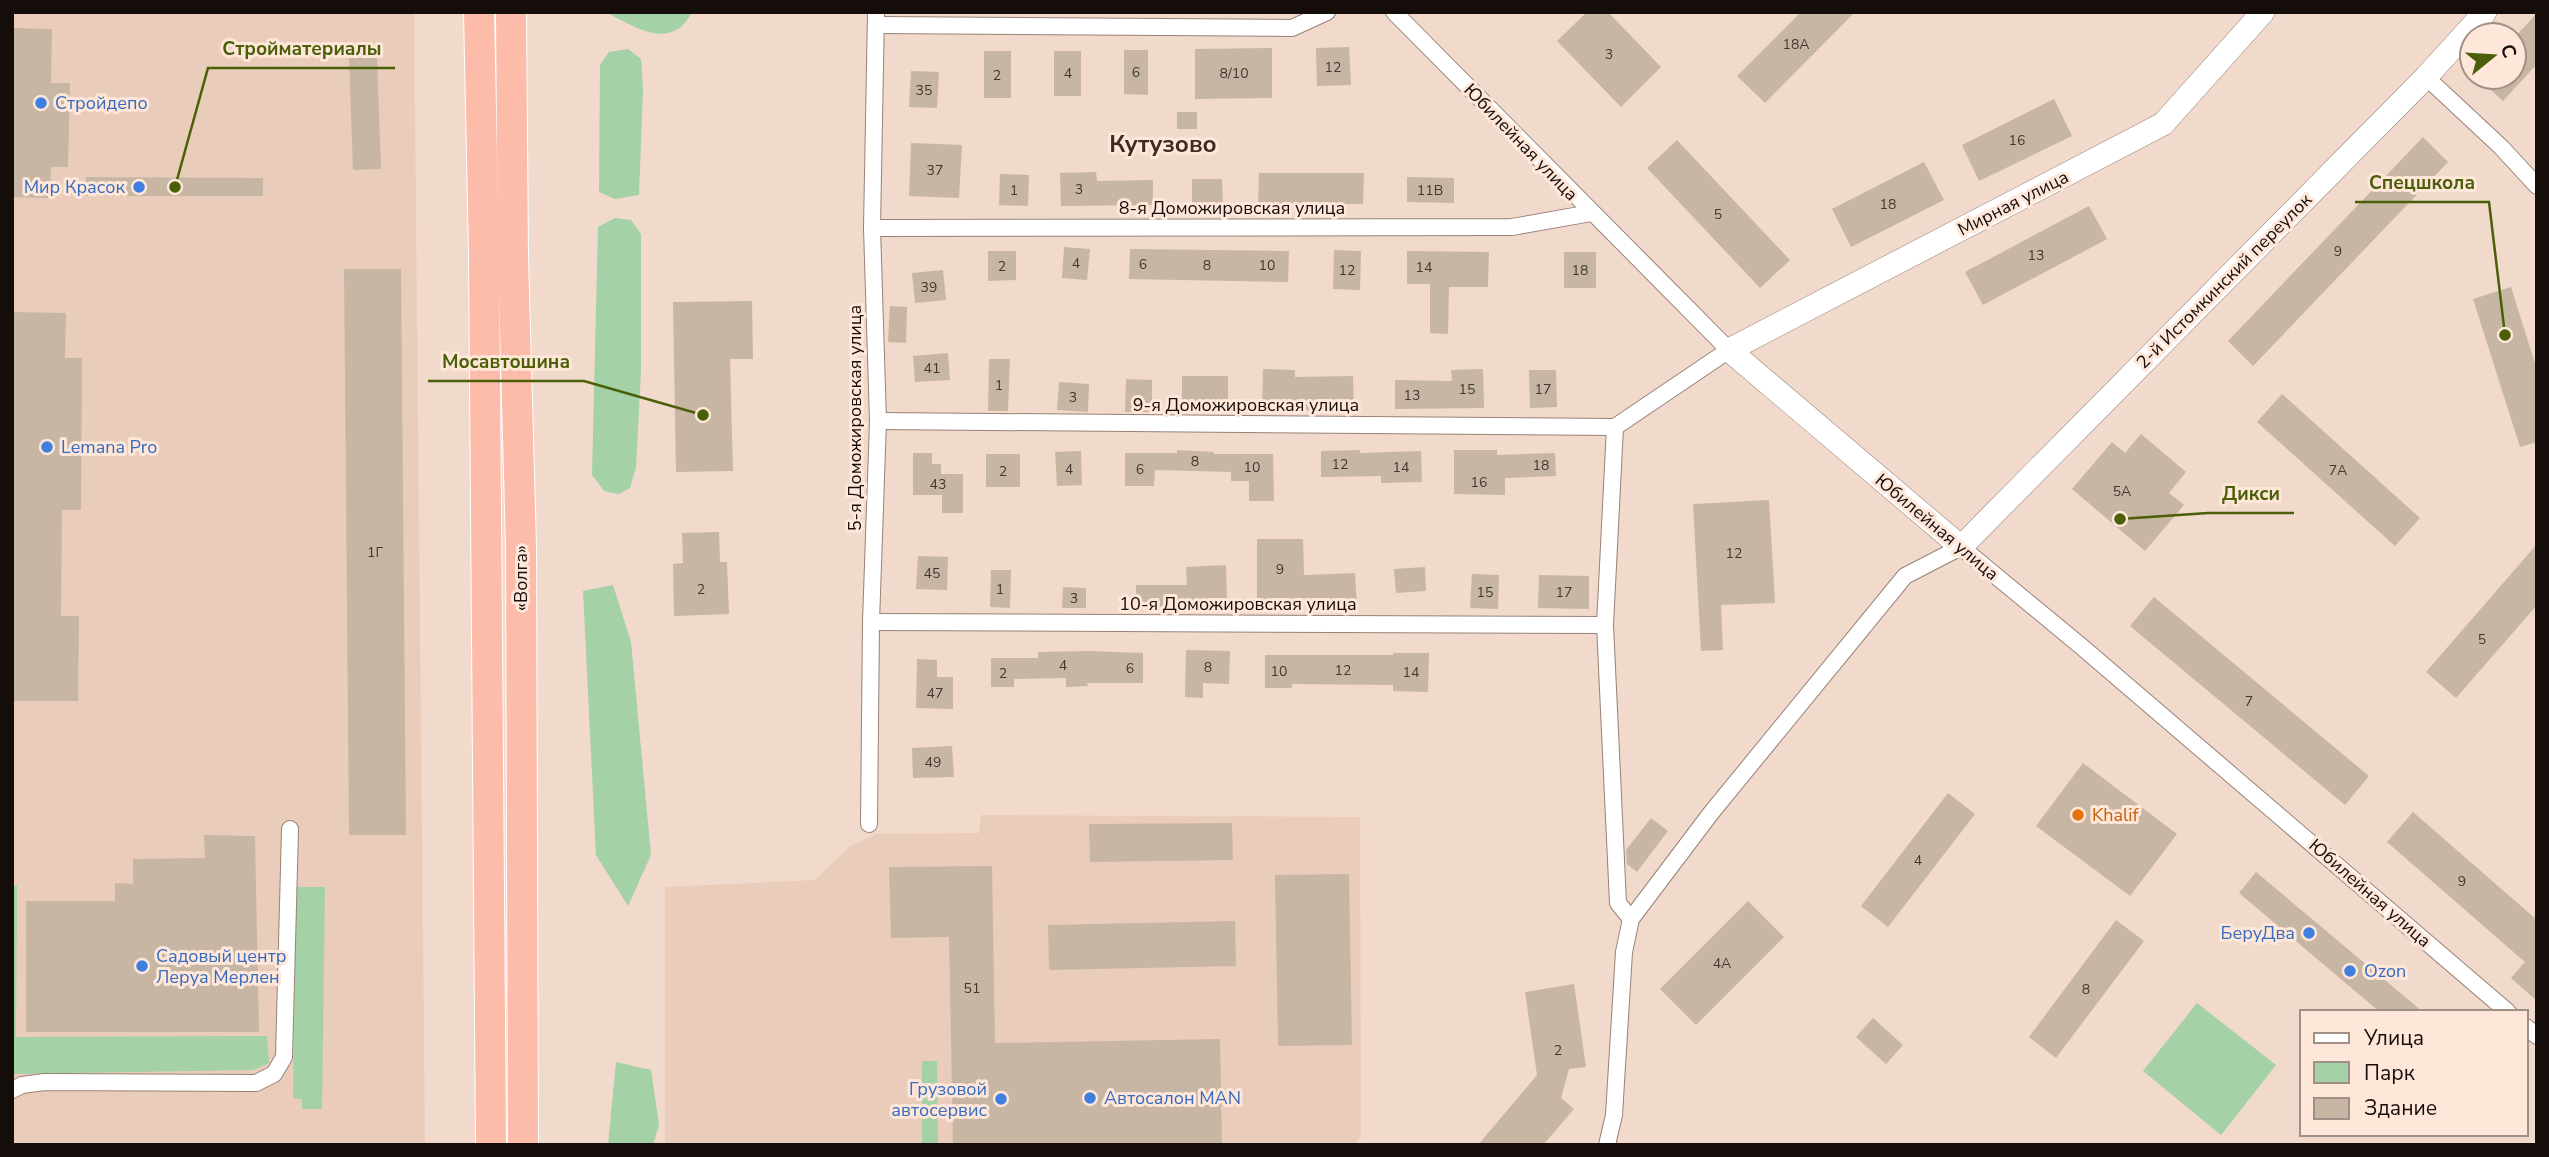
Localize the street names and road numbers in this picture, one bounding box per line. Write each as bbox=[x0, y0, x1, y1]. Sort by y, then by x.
street label: Юбилейная улица bbox=[1459, 78, 1583, 206]
street label: Мирная улица bbox=[1953, 165, 2073, 241]
street label: 2-й Истомкинский переулок bbox=[2131, 188, 2317, 374]
street label: 8-я Доможировская улица bbox=[1119, 196, 1345, 220]
street label: 5-я Доможировская улица bbox=[843, 305, 867, 531]
street label: 9-я Доможировская улица bbox=[1133, 393, 1359, 417]
street label: Юбилейная улица bbox=[1870, 468, 2004, 586]
street label: «Волга» bbox=[509, 545, 533, 611]
street label: 10-я Доможировская улица bbox=[1119, 592, 1357, 616]
street label: Юбилейная улица bbox=[2304, 833, 2436, 953]

